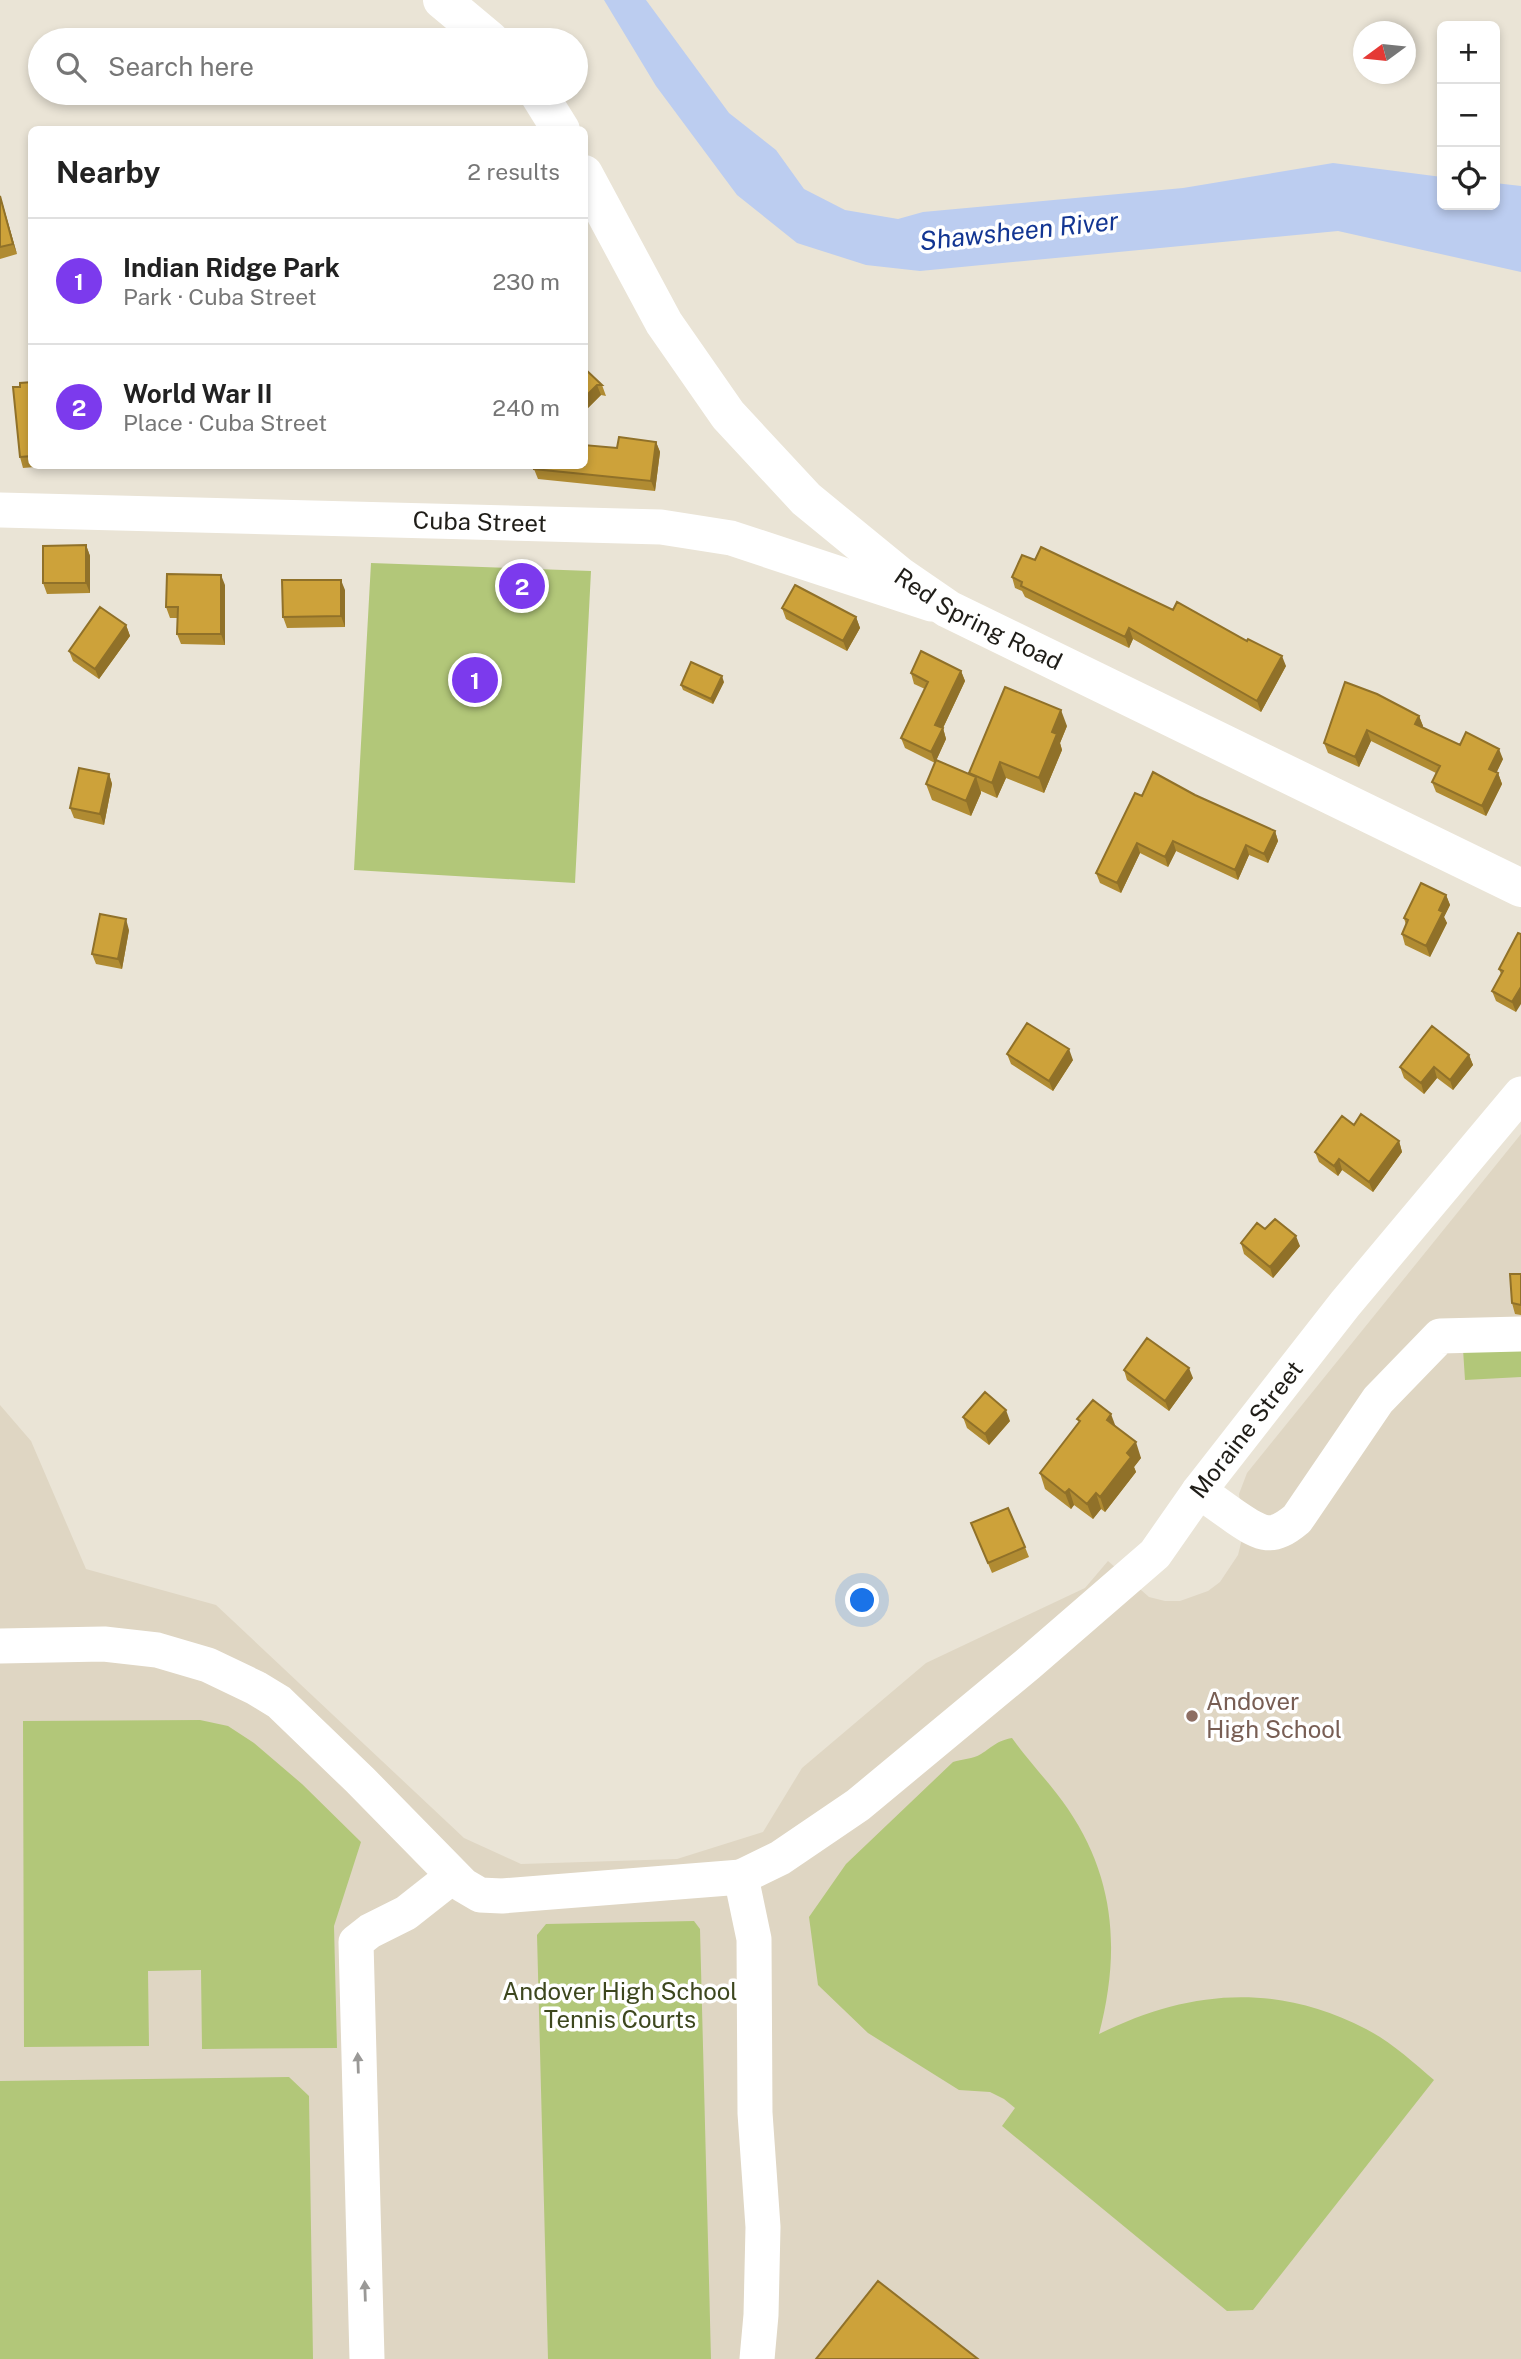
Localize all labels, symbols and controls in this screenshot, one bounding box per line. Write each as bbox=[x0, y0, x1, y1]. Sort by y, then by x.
north arrow bbox=[1353, 21, 1416, 84]
map controls bbox=[1437, 21, 1500, 210]
button: + bbox=[1437, 21, 1500, 84]
search box bbox=[28, 28, 588, 105]
icon: search bbox=[52, 48, 90, 86]
text: Search here bbox=[108, 51, 254, 82]
button: − bbox=[1437, 84, 1500, 147]
button: locate bbox=[1437, 147, 1500, 210]
text: Nearby bbox=[56, 154, 160, 190]
text: 2 results bbox=[467, 158, 560, 185]
water label: Shawsheen River bbox=[918, 205, 1120, 256]
text: Indian Ridge Park bbox=[123, 252, 340, 283]
text: 1 bbox=[74, 268, 84, 295]
text: 230 m bbox=[492, 268, 560, 295]
text: Park · Cuba Street bbox=[123, 283, 317, 310]
text: World War II bbox=[123, 378, 273, 409]
text: 2 bbox=[72, 394, 86, 421]
text: 240 m bbox=[492, 394, 560, 421]
text: Place · Cuba Street bbox=[123, 409, 327, 436]
street label: Cuba Street bbox=[412, 506, 547, 537]
pin: 2 bbox=[499, 560, 545, 612]
street label: Red Spring Road bbox=[889, 561, 1067, 675]
pin: 1 bbox=[452, 654, 498, 706]
street label: Moraine Street bbox=[1184, 1355, 1308, 1503]
your location bbox=[845, 1583, 879, 1617]
place label: Andover High School bbox=[1206, 1687, 1342, 1743]
marker: Andover High School bbox=[1184, 1708, 1200, 1724]
park label: Andover High School Tennis Courts bbox=[502, 1977, 738, 2033]
one-way arrow bbox=[353, 2052, 364, 2074]
one-way arrow bbox=[359, 2280, 371, 2302]

